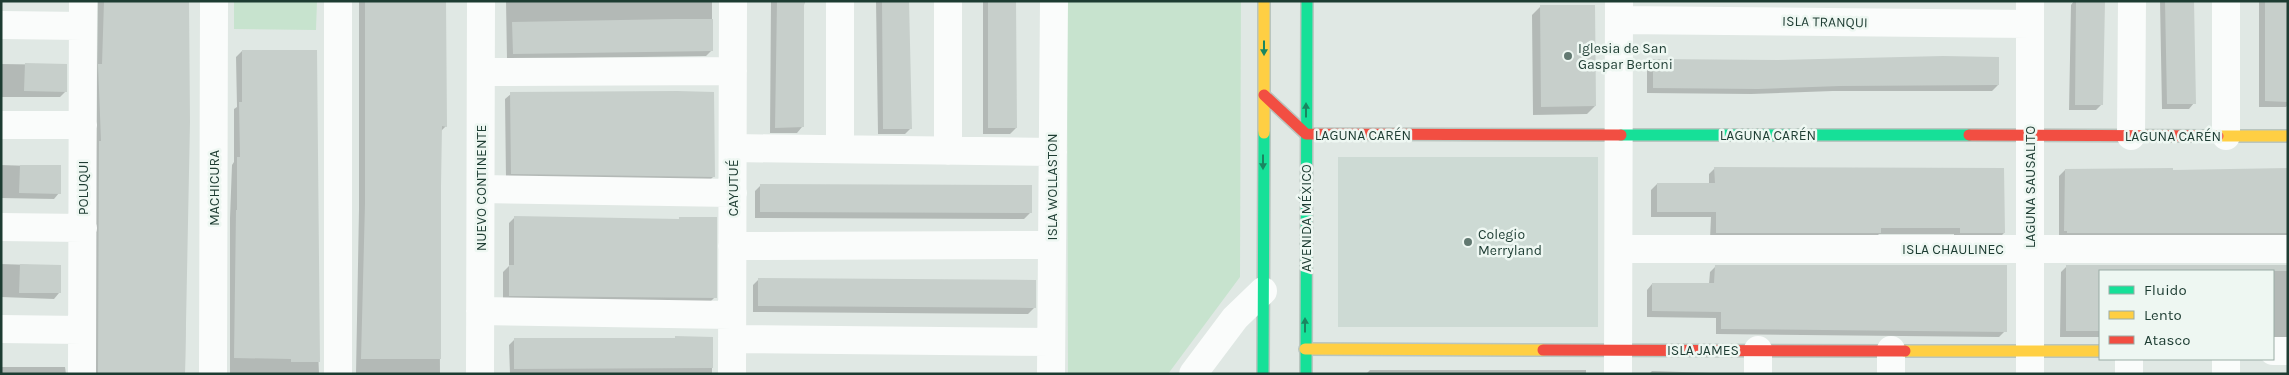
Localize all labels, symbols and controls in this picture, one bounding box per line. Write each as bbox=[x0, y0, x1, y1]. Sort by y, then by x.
street label: ISLA TRANQUI bbox=[1782, 13, 1868, 31]
place label: Iglesia de San Gaspar Bertoni bbox=[1578, 40, 1673, 73]
one-way arrow bbox=[1260, 41, 1268, 57]
marker: Iglesia de San Gaspar Bertoni bbox=[1562, 50, 1574, 62]
one-way arrow bbox=[1302, 102, 1310, 118]
street label: NUEVO CONTINENTE bbox=[473, 125, 490, 251]
street label: LAGUNA CARÉN bbox=[1315, 126, 1411, 144]
street label: LAGUNA CARÉN bbox=[1720, 126, 1816, 144]
street label: LAGUNA SAUSALITO bbox=[2022, 126, 2039, 248]
street label: LAGUNA CARÉN bbox=[2125, 127, 2221, 145]
street label: ISLA WOLLASTON bbox=[1044, 133, 1061, 241]
street label: MACHICURA bbox=[206, 150, 223, 226]
one-way arrow bbox=[1259, 154, 1267, 170]
street label: CAYUTUÉ bbox=[724, 159, 742, 217]
street label: POLUQUI bbox=[75, 161, 92, 215]
street label: AVENIDA MÉXICO bbox=[1297, 164, 1315, 272]
place label: Colegio Merryland bbox=[1478, 226, 1542, 259]
marker: Colegio Merryland bbox=[1462, 236, 1474, 248]
street label: ISLA CHAULINEC bbox=[1902, 241, 2004, 258]
legend bbox=[2099, 270, 2274, 360]
text: Fluido bbox=[2144, 281, 2187, 299]
text: Lento bbox=[2144, 306, 2182, 324]
one-way arrow bbox=[1302, 317, 1310, 333]
text: Atasco bbox=[2144, 331, 2190, 349]
street label: ISLA JAMES bbox=[1667, 342, 1739, 359]

